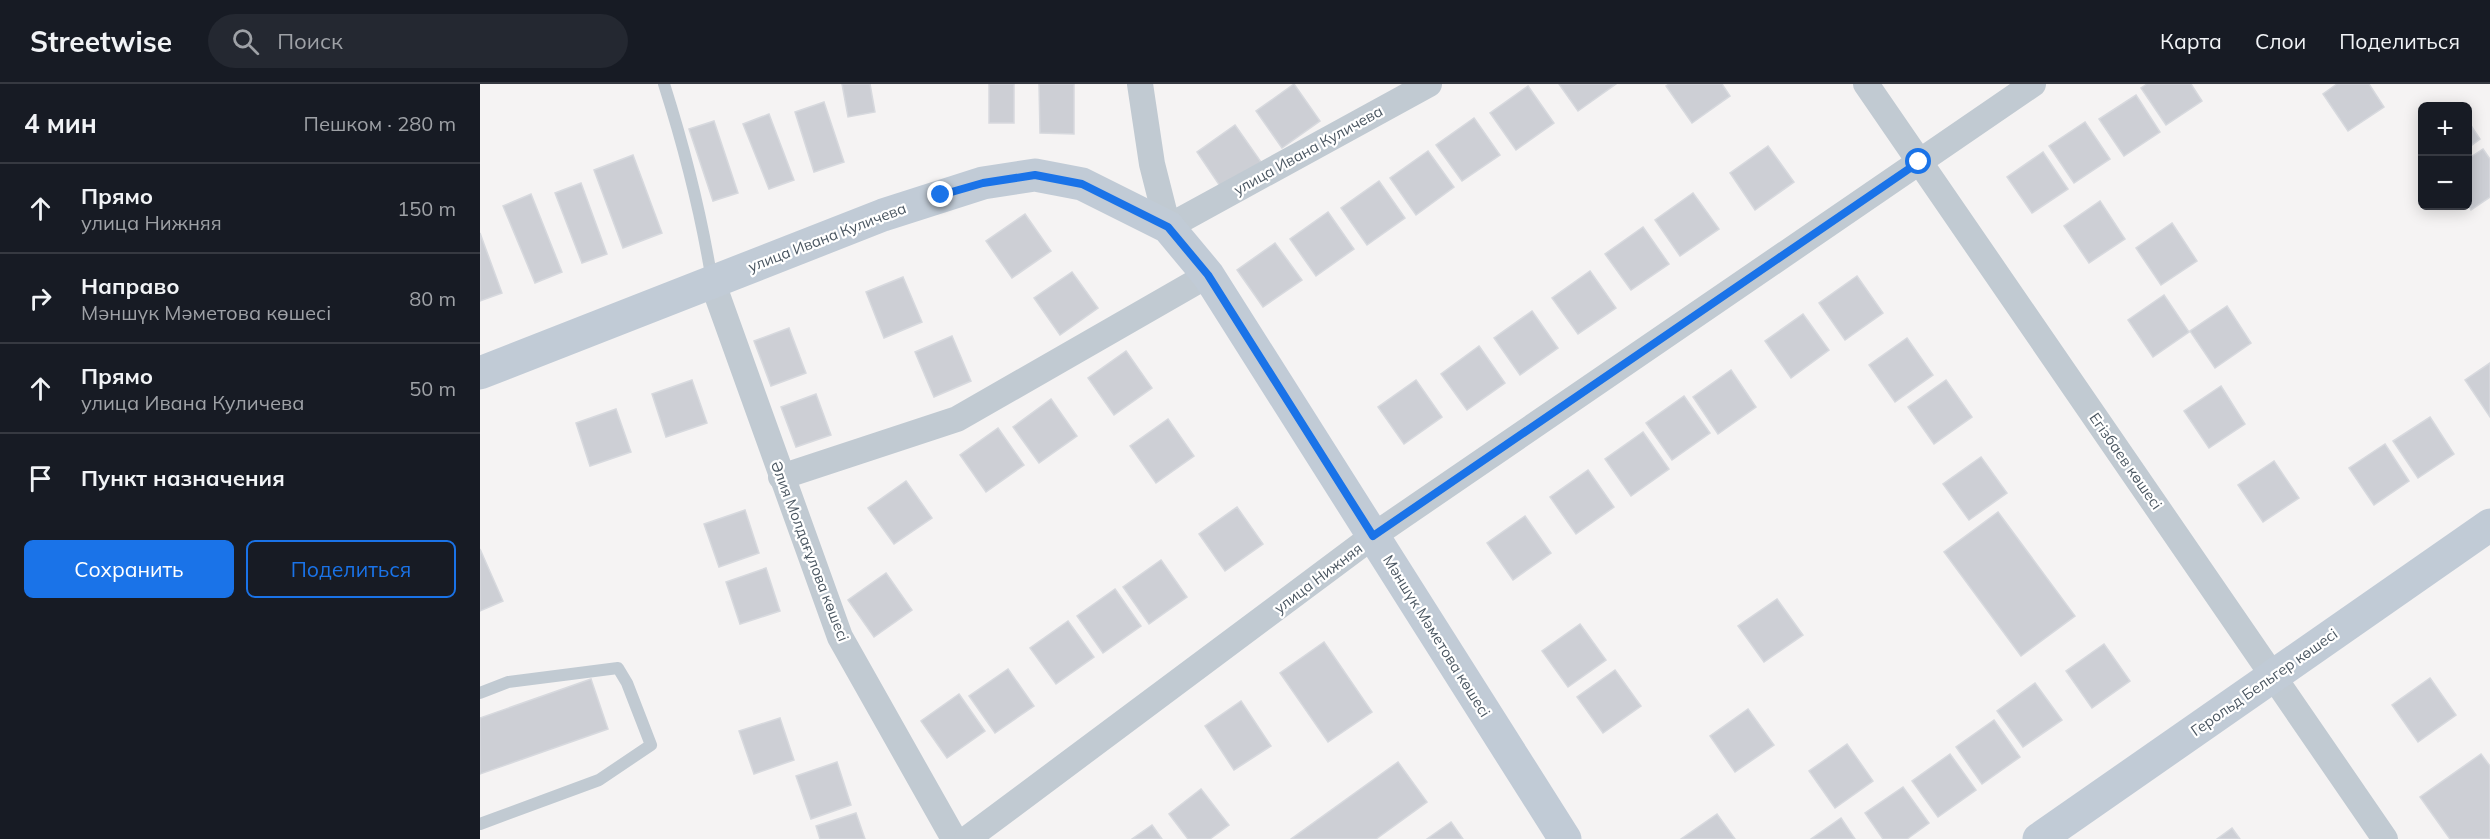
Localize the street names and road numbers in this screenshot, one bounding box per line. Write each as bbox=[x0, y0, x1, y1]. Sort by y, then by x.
street label: улица Ивана Куличева bbox=[1230, 101, 1386, 199]
street label: улица Ивана Куличева bbox=[745, 198, 909, 276]
street label: Егізбаев көшесі bbox=[2086, 409, 2166, 513]
street label: Әлия Молдағұлова көшесі bbox=[767, 458, 853, 644]
street label: улица Нижняя bbox=[1270, 539, 1366, 617]
street label: Мәншүк Мәметова көшесі bbox=[1379, 551, 1495, 721]
street label: Герольд Бельгер көшесі bbox=[2187, 624, 2341, 740]

